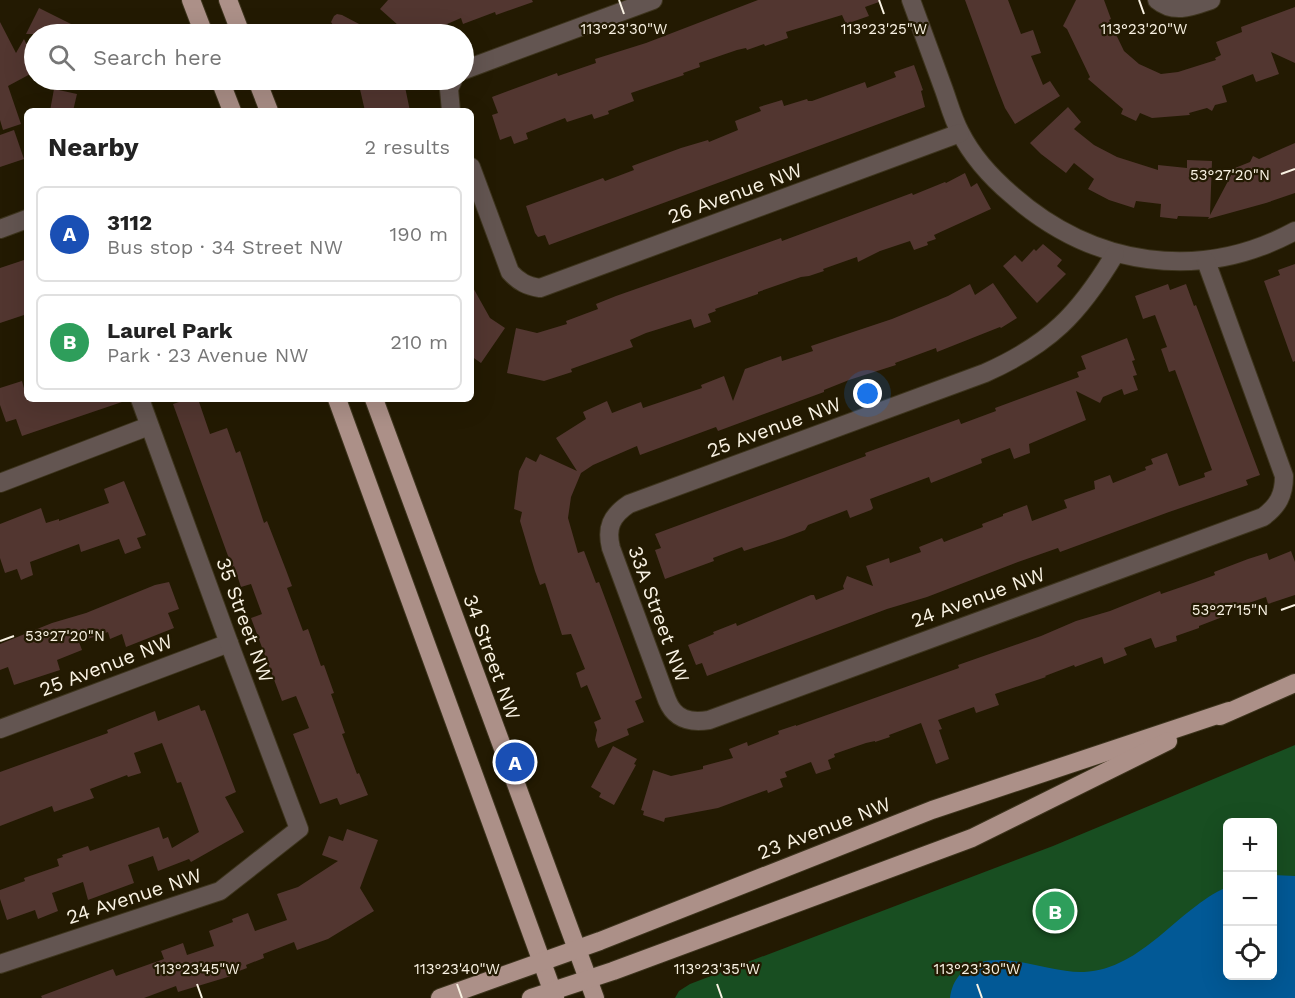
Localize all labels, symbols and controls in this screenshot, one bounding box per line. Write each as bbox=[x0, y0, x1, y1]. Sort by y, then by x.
text: 113°23'30"W bbox=[581, 20, 667, 38]
text: 113°23'25"W bbox=[841, 20, 927, 38]
text: 113°23'20"W bbox=[1101, 20, 1187, 38]
search box bbox=[24, 24, 474, 90]
icon: search bbox=[45, 41, 78, 74]
text: Search here bbox=[93, 45, 222, 70]
text: Nearby bbox=[48, 132, 139, 162]
text: 2 results bbox=[365, 135, 450, 159]
street label: 26 Avenue NW bbox=[665, 158, 805, 228]
text: 53°27'20"N bbox=[1190, 166, 1270, 184]
text: 3112 bbox=[107, 210, 152, 235]
text: A bbox=[63, 222, 76, 246]
text: 190 m bbox=[390, 222, 448, 246]
text: Bus stop · 34 Street NW bbox=[107, 235, 343, 259]
text: Laurel Park bbox=[107, 318, 232, 343]
text: B bbox=[63, 330, 76, 354]
text: 210 m bbox=[390, 330, 448, 354]
text: Park · 23 Avenue NW bbox=[107, 343, 309, 367]
your location bbox=[853, 379, 882, 408]
street label: 25 Avenue NW bbox=[704, 392, 844, 462]
street label: 33A Street NW bbox=[623, 542, 695, 686]
street label: 35 Street NW bbox=[211, 554, 279, 686]
street label: 24 Avenue NW bbox=[908, 562, 1048, 632]
street label: 34 Street NW bbox=[458, 591, 526, 723]
text: 53°27'15"N bbox=[1192, 601, 1268, 619]
text: 53°27'20"N bbox=[25, 627, 105, 645]
street label: 25 Avenue NW bbox=[36, 629, 176, 701]
pin: A bbox=[496, 740, 534, 784]
street label: 23 Avenue NW bbox=[754, 792, 894, 864]
map controls bbox=[1223, 818, 1277, 980]
button: + bbox=[1223, 818, 1277, 872]
street label: 24 Avenue NW bbox=[63, 863, 205, 929]
button: − bbox=[1223, 872, 1277, 926]
pin: B bbox=[1036, 888, 1074, 934]
button: locate bbox=[1223, 926, 1277, 980]
text: 113°23'45"W bbox=[154, 960, 240, 978]
text: 113°23'40"W bbox=[414, 960, 500, 978]
text: 113°23'35"W bbox=[674, 960, 760, 978]
text: 113°23'30"W bbox=[934, 960, 1020, 978]

